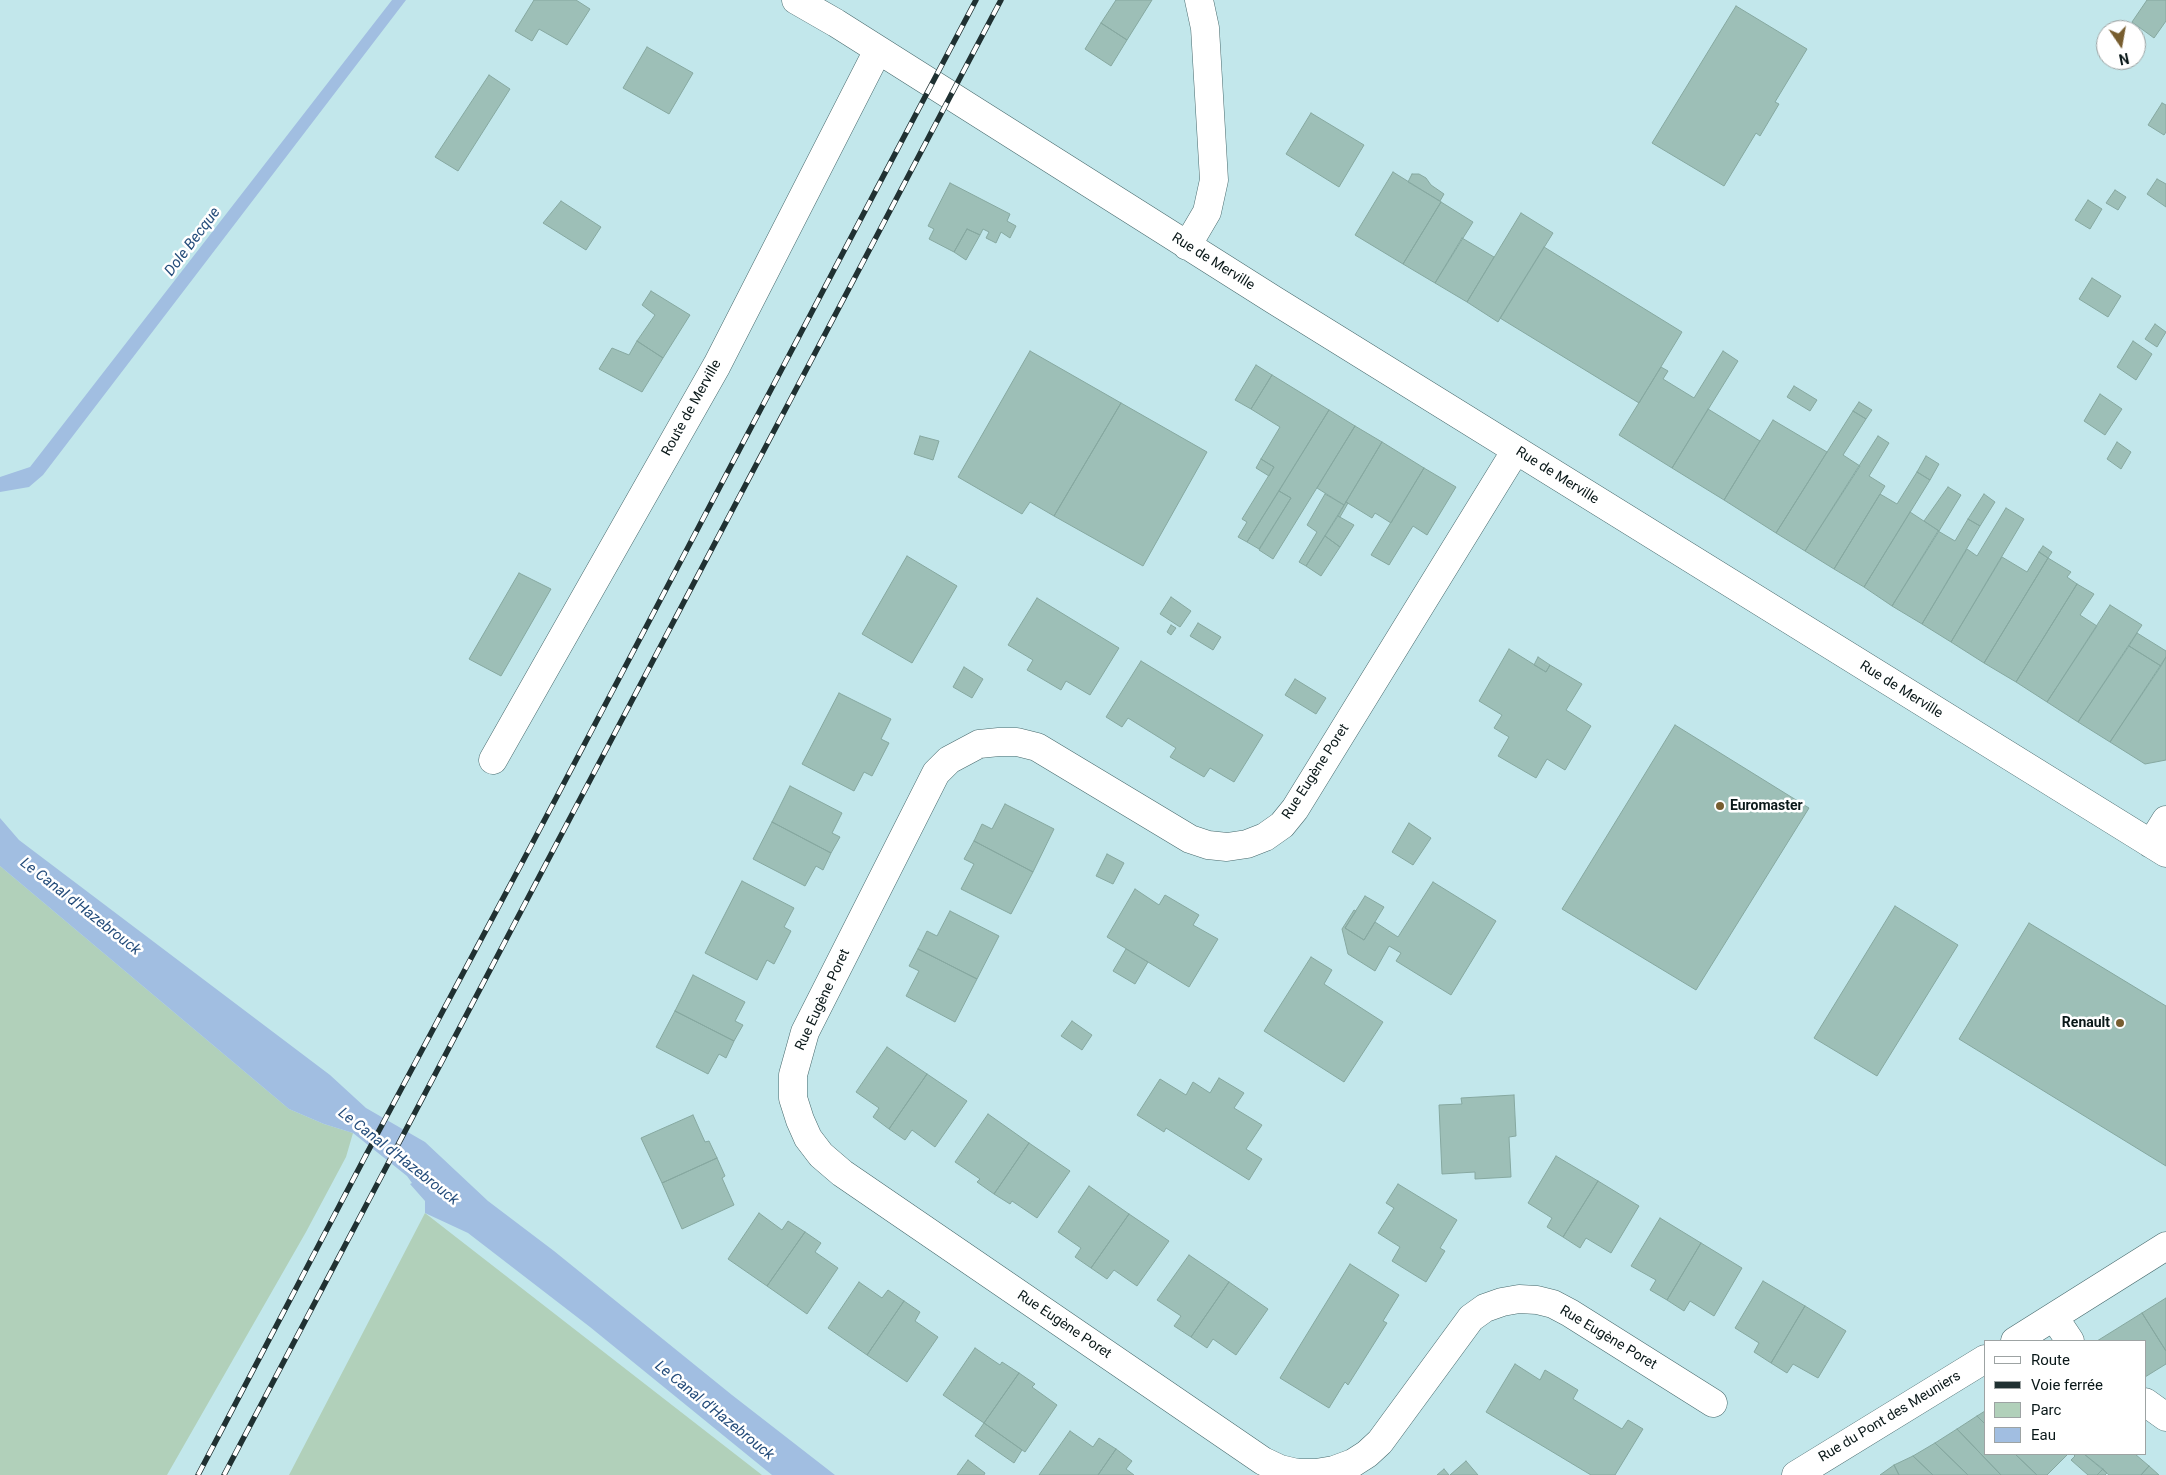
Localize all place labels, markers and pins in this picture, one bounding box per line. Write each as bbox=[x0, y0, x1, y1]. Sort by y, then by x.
place label: Euromaster bbox=[1730, 798, 1803, 814]
marker: Euromaster bbox=[1714, 800, 1726, 812]
place label: Renault bbox=[2062, 1015, 2110, 1031]
marker: Renault bbox=[2114, 1017, 2126, 1029]

